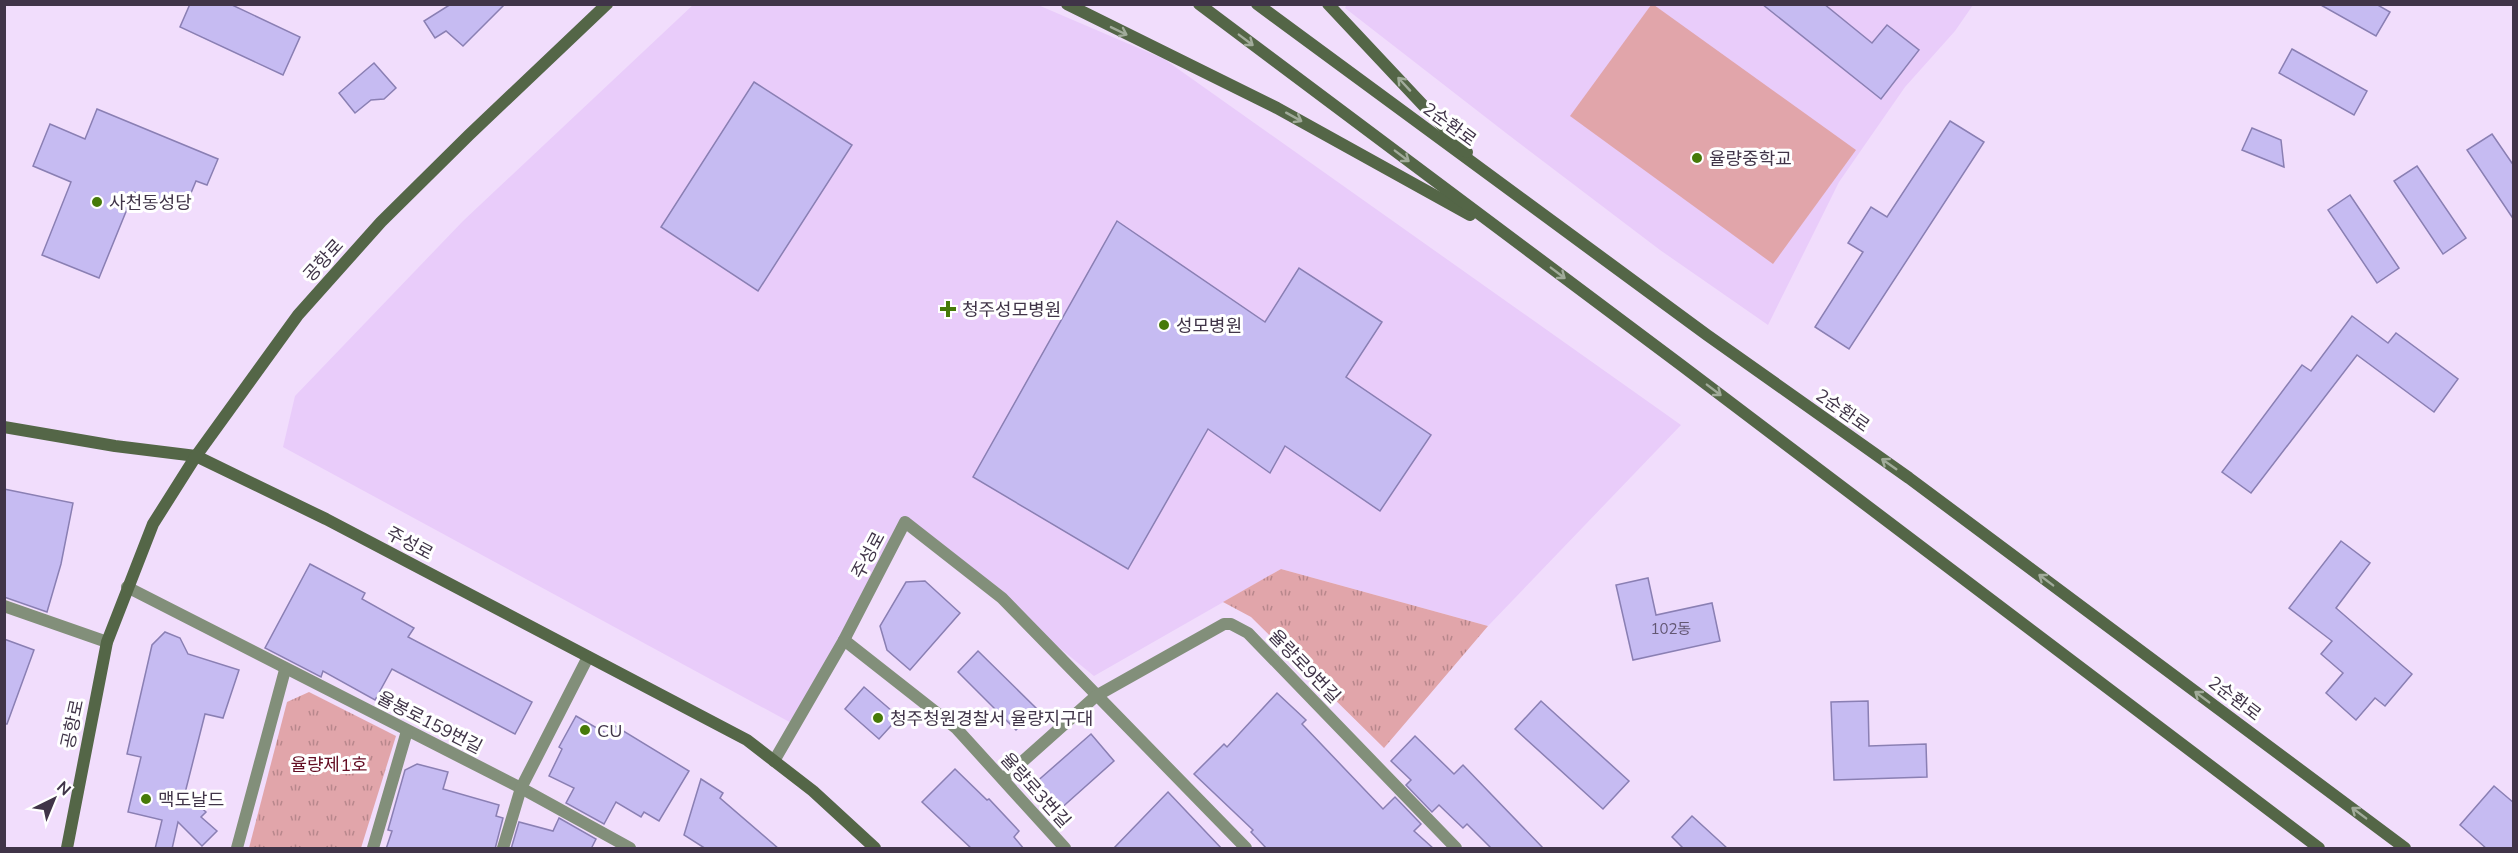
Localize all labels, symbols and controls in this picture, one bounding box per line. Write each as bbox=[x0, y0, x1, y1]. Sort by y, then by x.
one-way arrow bbox=[1110, 25, 1128, 37]
one-way arrow bbox=[1237, 33, 1253, 46]
one-way arrow bbox=[1397, 77, 1411, 92]
street label: 2순환로 bbox=[1419, 97, 1481, 151]
one-way arrow bbox=[1285, 111, 1302, 123]
place label: 율량중학교 bbox=[1709, 147, 1792, 170]
one-way arrow bbox=[1394, 150, 1410, 163]
marker: 율량중학교 bbox=[1690, 151, 1704, 165]
place label: 사천동성당 bbox=[109, 191, 192, 214]
marker: 사천동성당 bbox=[90, 195, 104, 209]
street label: 공항로 bbox=[298, 234, 348, 286]
one-way arrow bbox=[1550, 267, 1566, 279]
place label: 청주성모병원 bbox=[962, 298, 1061, 321]
marker: 청주성모병원 bbox=[939, 300, 957, 318]
place label: 성모병원 bbox=[1176, 314, 1242, 337]
marker: 성모병원 bbox=[1157, 318, 1171, 332]
street label: 2순환로 bbox=[1812, 383, 1874, 437]
one-way arrow bbox=[1706, 384, 1722, 396]
one-way arrow bbox=[1882, 458, 1898, 470]
street label: 주성로 bbox=[383, 521, 437, 565]
street label: 주성로 bbox=[846, 528, 890, 582]
one-way arrow bbox=[2038, 574, 2054, 586]
house number: 102동 bbox=[1651, 619, 1691, 638]
street label: 율량로9번길 bbox=[1264, 624, 1346, 708]
street label: 2순환로 bbox=[2204, 671, 2266, 725]
street label: 율봉로159번길 bbox=[373, 686, 487, 758]
one-way arrow bbox=[2195, 690, 2211, 703]
street label: 공항로 bbox=[56, 697, 88, 751]
place label: 청주청원경찰서 율량지구대 bbox=[890, 707, 1093, 730]
marker: 청주청원경찰서 율량지구대 bbox=[871, 711, 885, 725]
place label: CU bbox=[597, 719, 622, 742]
marker: CU bbox=[578, 723, 592, 737]
street label: 율량로3번길 bbox=[996, 748, 1076, 832]
park label: 율량제1호 bbox=[290, 753, 368, 776]
north arrow bbox=[24, 769, 84, 829]
text: N bbox=[53, 777, 75, 799]
place label: 맥도날드 bbox=[158, 788, 224, 811]
marker: 맥도날드 bbox=[139, 792, 153, 806]
one-way arrow bbox=[2351, 807, 2367, 819]

